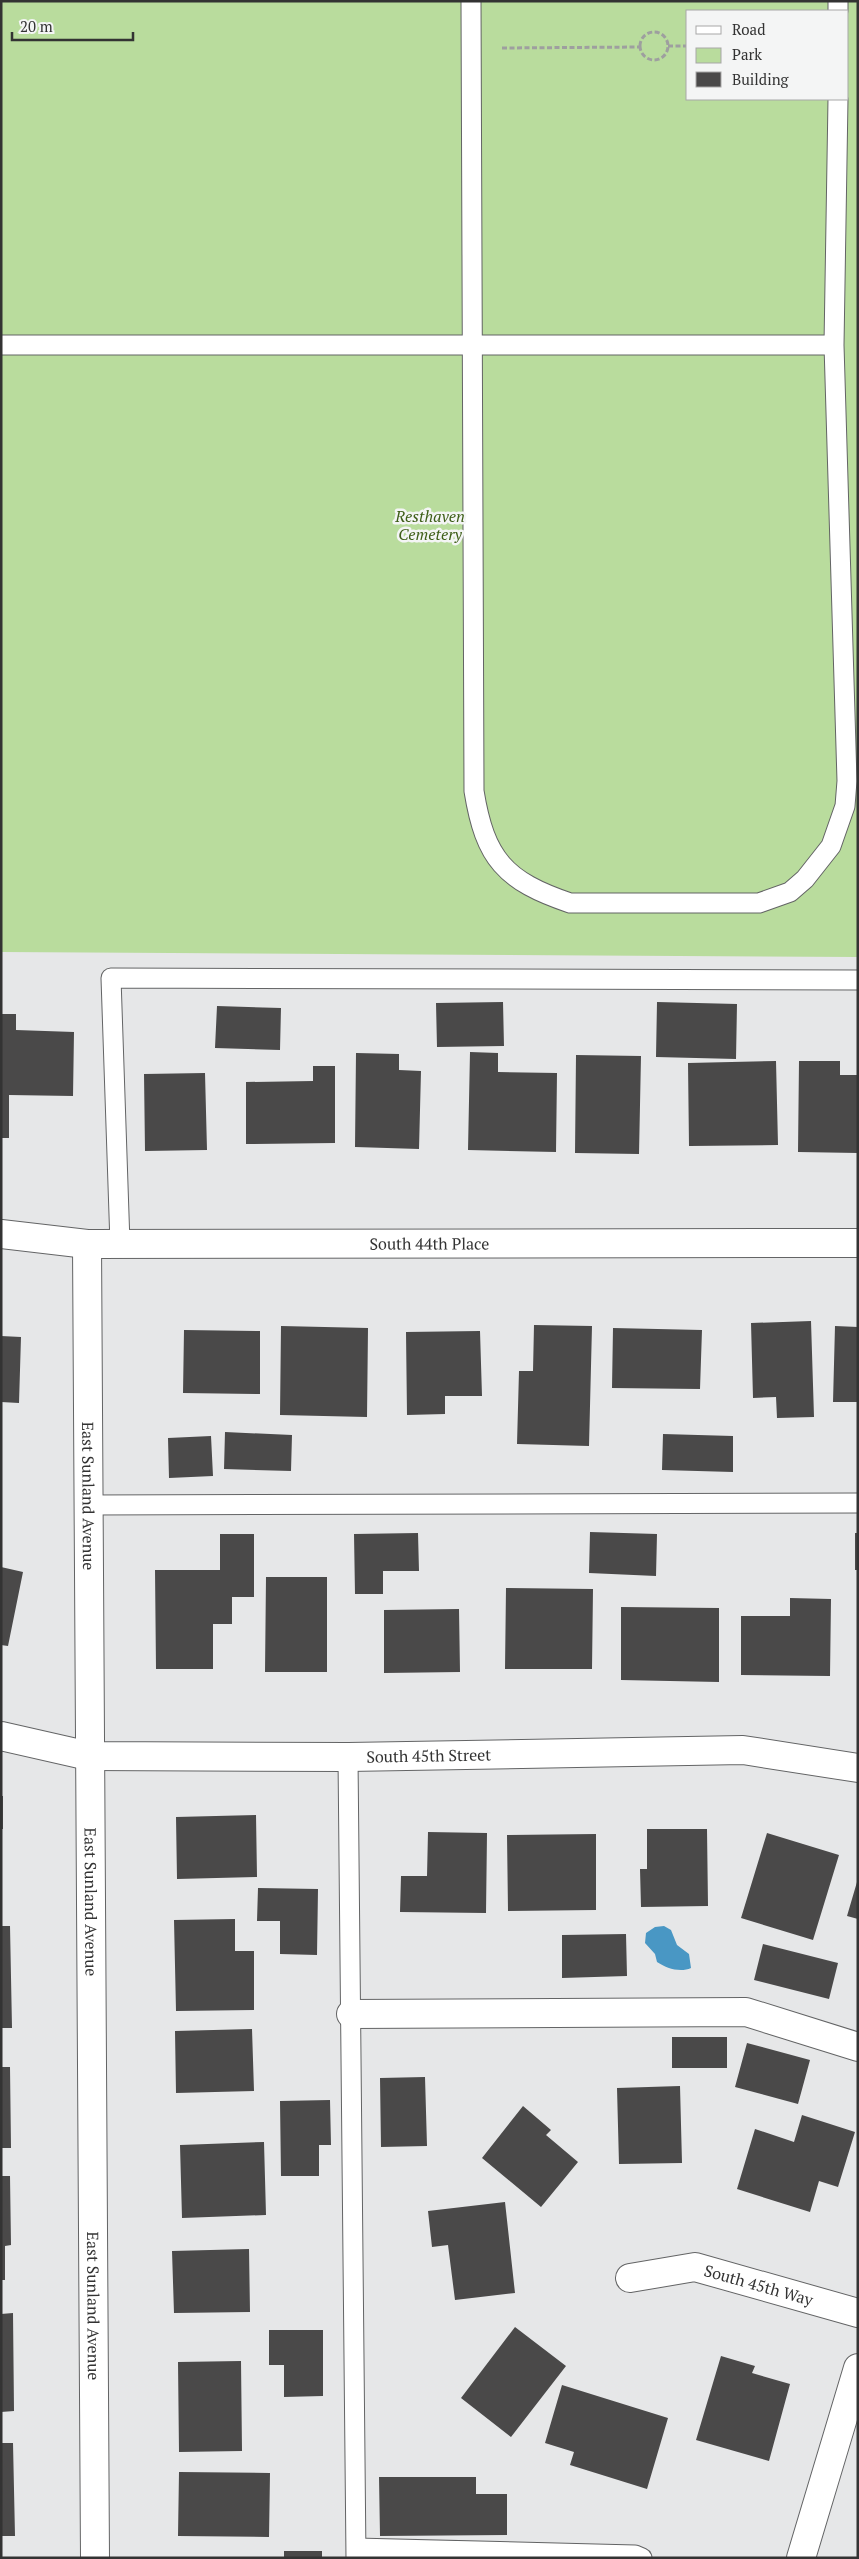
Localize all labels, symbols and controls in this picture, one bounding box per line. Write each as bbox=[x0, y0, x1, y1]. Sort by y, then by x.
scale bar bbox=[12, 10, 134, 42]
legend bbox=[686, 10, 849, 100]
text: 20 m bbox=[20, 16, 53, 36]
text: Road bbox=[732, 19, 765, 39]
text: Park bbox=[732, 44, 762, 64]
text: Building bbox=[732, 69, 790, 89]
park label: Resthaven Cemetery bbox=[394, 505, 465, 545]
street label: South 44th Place bbox=[369, 1232, 489, 1255]
street label: East Sunland Avenue bbox=[77, 1422, 100, 1570]
street label: South 45th Street bbox=[366, 1743, 491, 1768]
street label: East Sunland Avenue bbox=[80, 1828, 102, 1976]
street label: East Sunland Avenue bbox=[82, 2232, 105, 2380]
street label: South 45th Way bbox=[702, 2259, 816, 2311]

